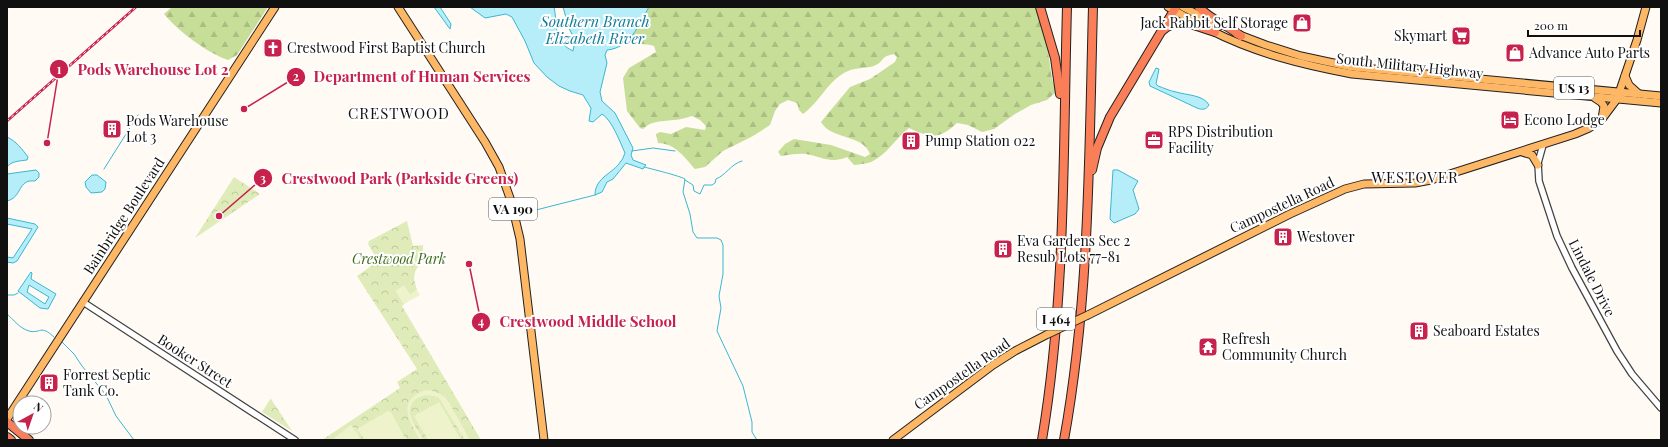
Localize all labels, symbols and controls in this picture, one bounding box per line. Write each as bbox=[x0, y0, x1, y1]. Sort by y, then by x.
water label: Southern Branch Elizabeth River bbox=[539, 11, 650, 48]
shop icon: Jack Rabbit Self Storage bbox=[1291, 12, 1313, 34]
scale bar bbox=[1528, 12, 1640, 38]
place label: Jack Rabbit Self Storage bbox=[1139, 13, 1288, 32]
text: 200 m bbox=[1534, 17, 1568, 33]
supermarket icon: Skymart bbox=[1450, 25, 1472, 47]
place label: Skymart bbox=[1394, 26, 1448, 45]
church icon: Crestwood First Baptist Church bbox=[262, 37, 284, 59]
place label: Crestwood First Baptist Church bbox=[287, 38, 486, 57]
shop icon: Advance Auto Parts bbox=[1504, 42, 1526, 64]
place label: Advance Auto Parts bbox=[1528, 43, 1650, 62]
street label: South Military Highway bbox=[1336, 48, 1484, 83]
callout: Pods Warehouse Lot 2 bbox=[49, 56, 237, 83]
text: Pods Warehouse Lot 2 bbox=[77, 59, 229, 79]
text: 1 bbox=[57, 61, 62, 77]
callout: Department of Human Services bbox=[286, 64, 539, 91]
text: Department of Human Services bbox=[314, 66, 531, 86]
text: 2 bbox=[293, 68, 299, 84]
road number: US 13 bbox=[1554, 77, 1594, 99]
district label: CRESTWOOD bbox=[348, 103, 450, 123]
hotel icon: Econo Lodge bbox=[1499, 109, 1521, 131]
place label: Econo Lodge bbox=[1524, 110, 1605, 129]
place label: Pods Warehouse Lot 3 bbox=[126, 111, 228, 146]
building icon: Pods Warehouse Lot 3 bbox=[101, 118, 123, 140]
place label: RPS Distribution Facility bbox=[1168, 122, 1274, 157]
office icon: RPS Distribution Facility bbox=[1143, 129, 1165, 151]
building icon: Pump Station 022 bbox=[900, 130, 922, 152]
place label: Pump Station 022 bbox=[925, 131, 1036, 150]
street label: Bainbridge Boulevard bbox=[79, 154, 168, 278]
callout: Crestwood Park (Parkside Greens) bbox=[253, 165, 526, 192]
district label: WESTOVER bbox=[1370, 167, 1459, 187]
text: Crestwood Park (Parkside Greens) bbox=[282, 168, 519, 188]
text: 3 bbox=[260, 170, 266, 186]
street label: Campostella Road bbox=[1226, 172, 1337, 237]
road number: VA 190 bbox=[489, 198, 537, 220]
building icon: Westover bbox=[1272, 226, 1294, 248]
place label: Westover bbox=[1296, 227, 1355, 246]
place label: Eva Gardens Sec 2 Resub Lots 77-81 bbox=[1017, 231, 1131, 266]
street label: Lindale Drive bbox=[1565, 236, 1620, 320]
building icon: Eva Gardens Sec 2 Resub Lots 77-81 bbox=[992, 238, 1014, 260]
park label: Crestwood Park bbox=[352, 249, 446, 268]
road number: I 464 bbox=[1037, 308, 1075, 330]
callout: Crestwood Middle School bbox=[471, 309, 684, 336]
text: Crestwood Middle School bbox=[499, 311, 677, 331]
text: 4 bbox=[478, 313, 484, 329]
building icon: Seaboard Estates bbox=[1408, 320, 1430, 342]
place label: Seaboard Estates bbox=[1433, 321, 1540, 340]
street label: Booker Street bbox=[154, 329, 237, 392]
place label: Refresh Community Church bbox=[1222, 329, 1348, 364]
street label: Campostella Road bbox=[910, 333, 1014, 414]
temple icon: Refresh Community Church bbox=[1197, 336, 1219, 358]
place label: Forrest Septic Tank Co. bbox=[63, 365, 151, 400]
building icon: Forrest Septic Tank Co. bbox=[38, 372, 60, 394]
north arrow bbox=[12, 395, 52, 435]
text: N bbox=[31, 399, 47, 415]

